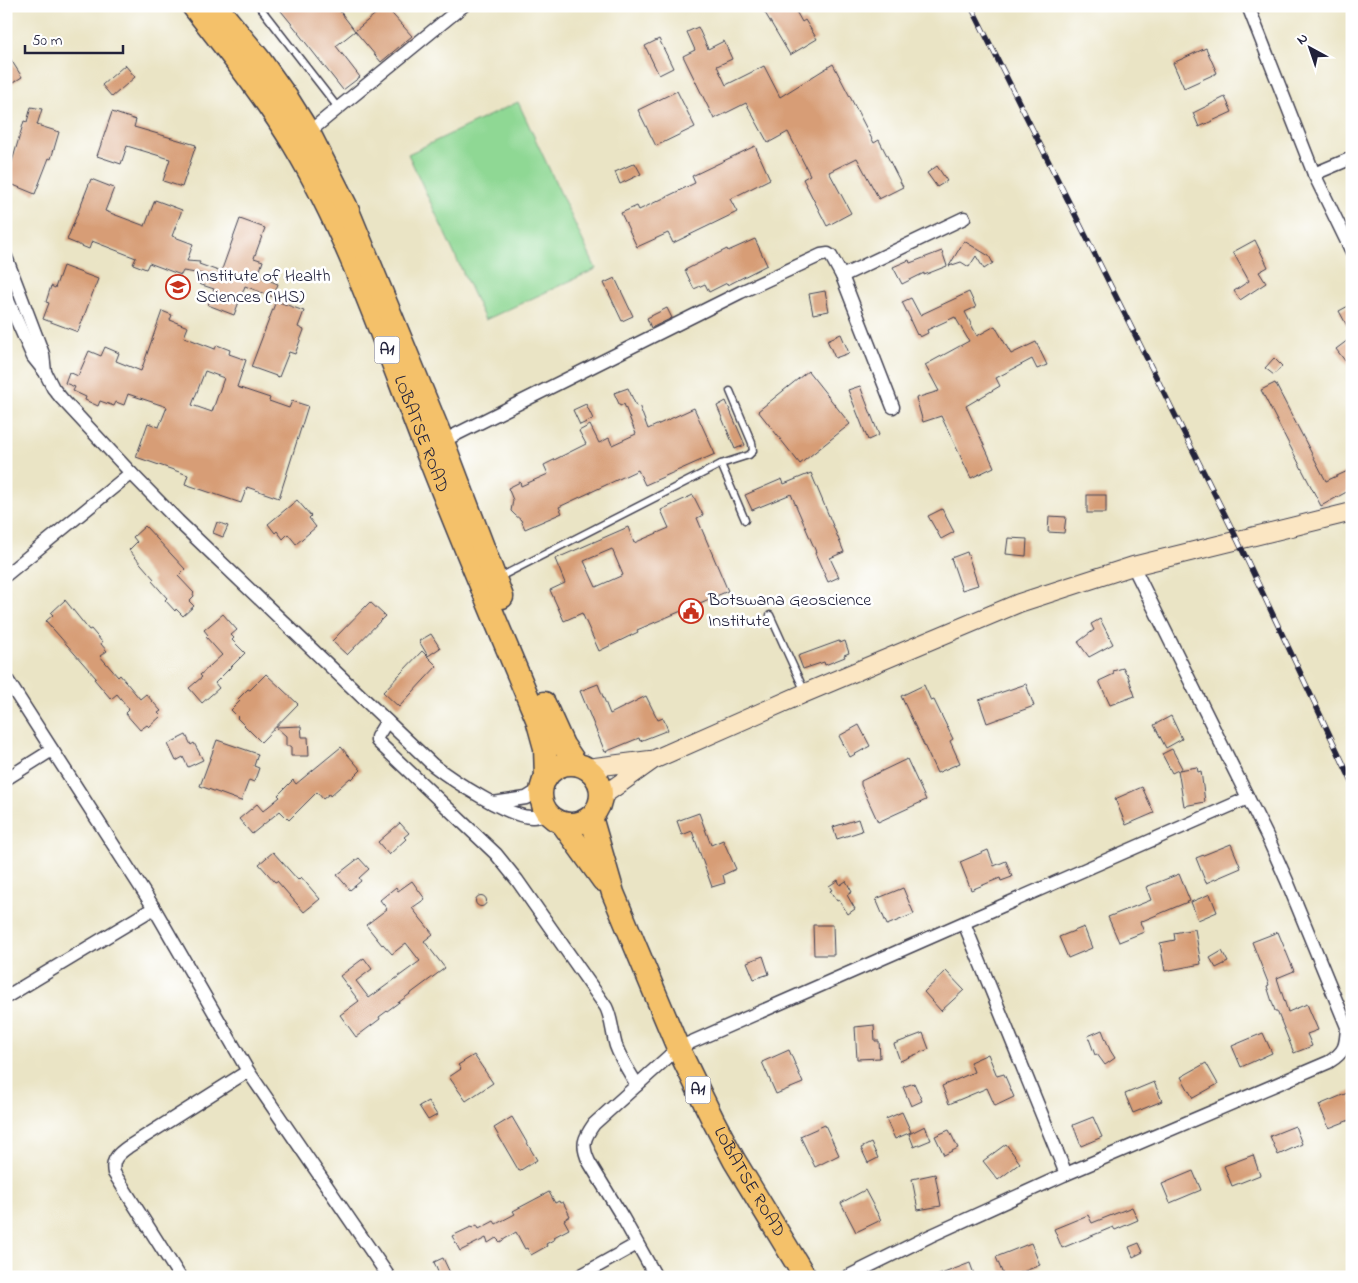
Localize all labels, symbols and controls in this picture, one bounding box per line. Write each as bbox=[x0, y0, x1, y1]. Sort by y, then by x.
scale bar bbox=[25, 22, 122, 54]
north arrow bbox=[1286, 22, 1336, 72]
text: N bbox=[1292, 28, 1313, 50]
text: 50 m bbox=[32, 30, 63, 52]
place label: Institute of Health Sciences (IHS) bbox=[196, 264, 331, 311]
school or university icon: Institute of Health Sciences (IHS) bbox=[165, 274, 191, 300]
road number: A1 bbox=[374, 336, 400, 364]
street label: LOBATSE ROAD bbox=[386, 372, 455, 497]
place label: Botswana Geoscience Institute bbox=[707, 588, 872, 635]
public building icon: Botswana Geoscience Institute bbox=[678, 598, 704, 624]
road number: A1 bbox=[686, 1076, 710, 1104]
street label: LOBATSE ROAD bbox=[706, 1123, 791, 1242]

